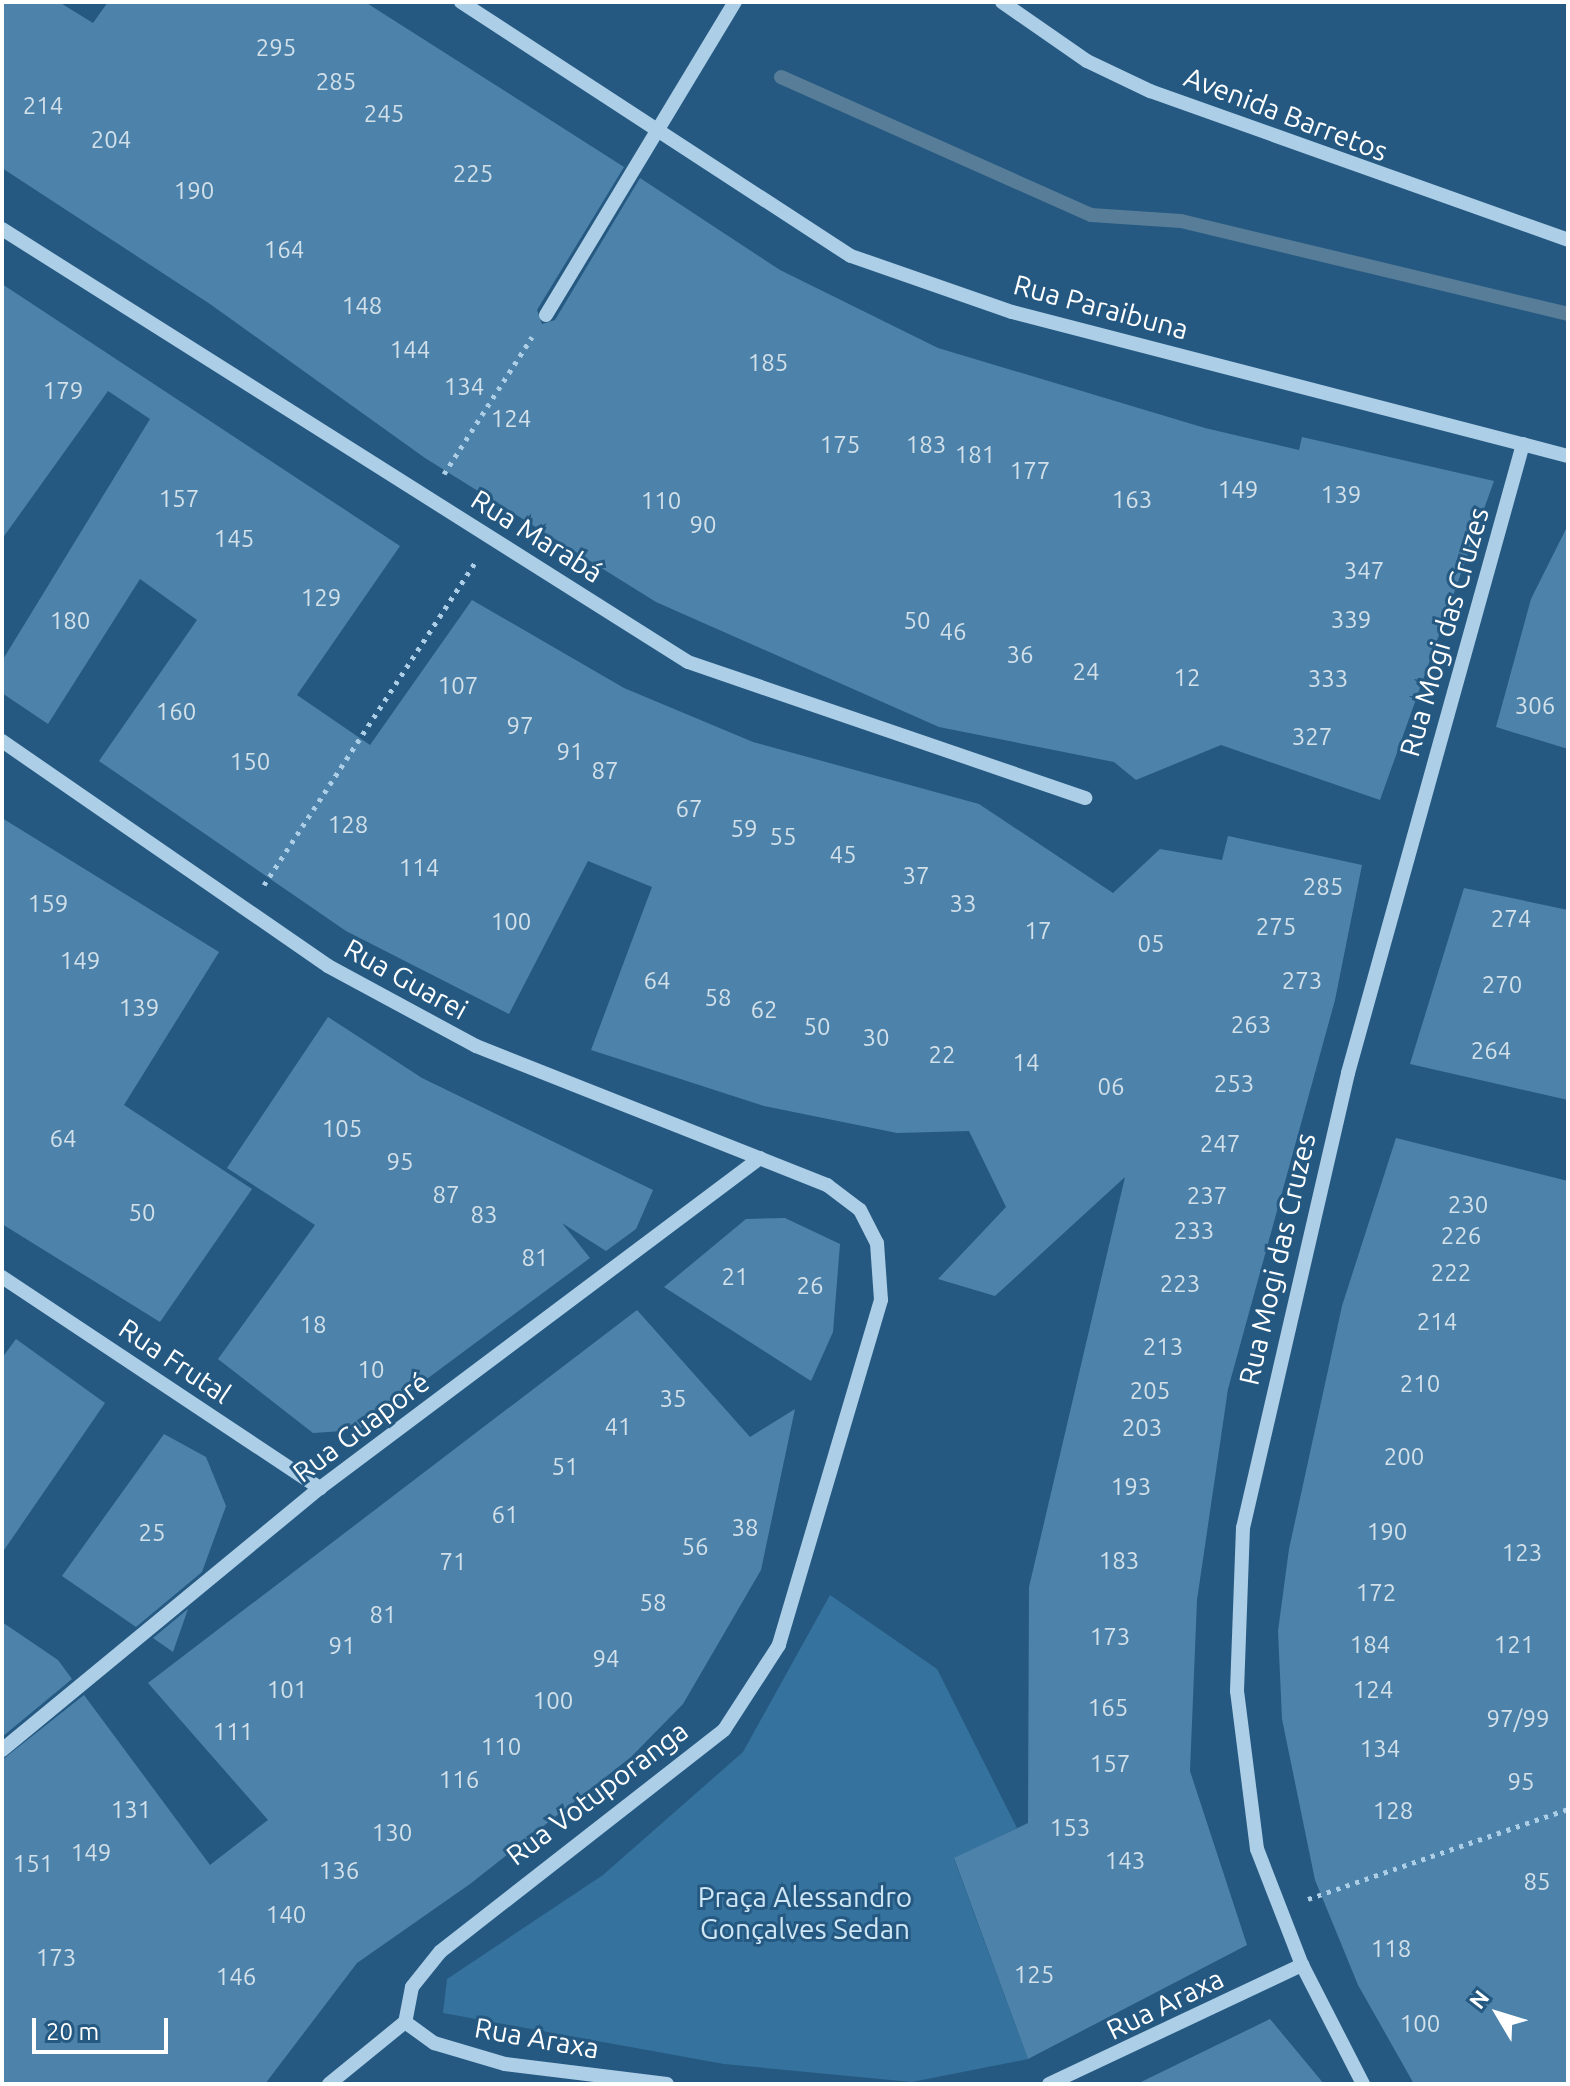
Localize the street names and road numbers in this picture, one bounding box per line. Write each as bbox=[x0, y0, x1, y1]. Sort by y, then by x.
street label: Avenida Barretos bbox=[1180, 60, 1392, 168]
street label: Rua Paraibuna bbox=[1010, 268, 1192, 346]
street label: Rua Marabá bbox=[465, 482, 609, 590]
street label: Rua Mogi das Cruzes bbox=[1392, 504, 1496, 760]
street label: Rua Guarei bbox=[338, 931, 474, 1027]
street label: Rua Mogi das Cruzes bbox=[1232, 1130, 1322, 1388]
street label: Rua Frutal bbox=[113, 1311, 237, 1411]
street label: Rua Guaporé bbox=[286, 1365, 436, 1489]
street label: Rua Votuporanga bbox=[500, 1714, 694, 1872]
street label: Rua Araxa bbox=[1101, 1961, 1229, 2047]
street label: Rua Araxa bbox=[472, 2011, 602, 2065]

